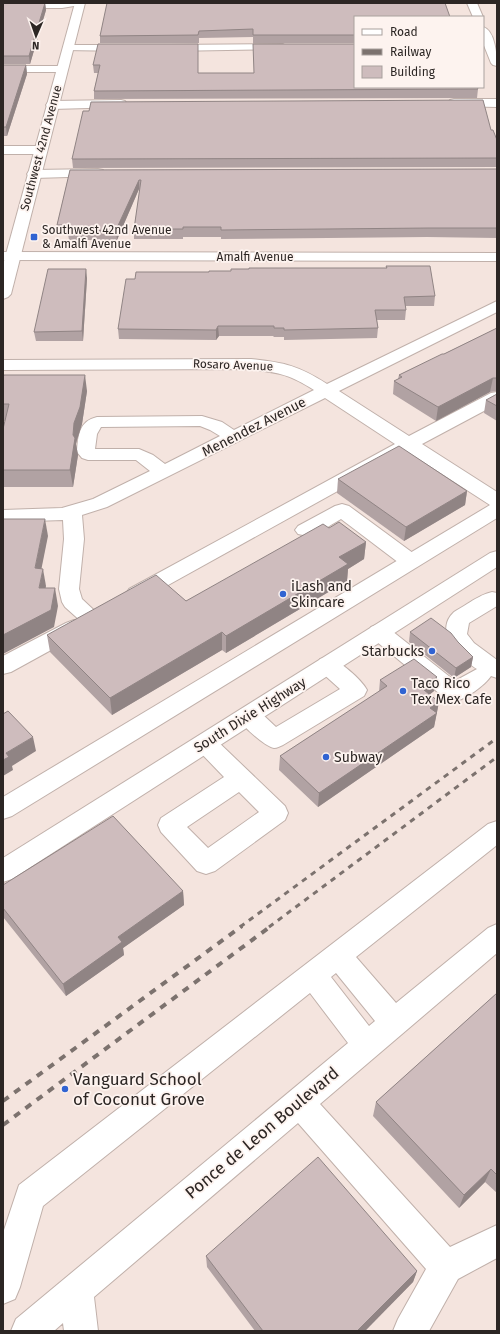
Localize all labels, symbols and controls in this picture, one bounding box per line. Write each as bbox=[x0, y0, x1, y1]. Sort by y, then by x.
north arrow bbox=[16, 16, 56, 56]
legend bbox=[354, 16, 484, 88]
text: Road bbox=[390, 25, 418, 39]
text: N bbox=[32, 39, 40, 52]
text: Railway bbox=[390, 45, 431, 59]
text: Building bbox=[390, 65, 436, 79]
street label: Southwest 42nd Avenue bbox=[17, 84, 65, 212]
place label: Southwest 42nd Avenue & Amalfi Avenue bbox=[42, 223, 171, 251]
marker: Southwest 42nd Avenue & Amalfi Avenue bbox=[29, 232, 39, 242]
street label: Amalfi Avenue bbox=[217, 250, 294, 264]
street label: Rosaro Avenue bbox=[193, 357, 273, 373]
street label: Menendez Avenue bbox=[199, 393, 309, 461]
place label: iLash and Skincare bbox=[291, 578, 352, 611]
marker: iLash and Skincare bbox=[278, 589, 288, 599]
place label: Starbucks bbox=[362, 643, 424, 660]
marker: Starbucks bbox=[427, 646, 437, 656]
street label: South Dixie Highway bbox=[191, 674, 309, 756]
place label: Taco Rico Tex Mex Cafe bbox=[411, 675, 492, 708]
marker: Taco Rico Tex Mex Cafe bbox=[398, 686, 408, 696]
place label: Subway bbox=[334, 749, 382, 766]
marker: Subway bbox=[321, 752, 331, 762]
street label: Ponce de Leon Boulevard bbox=[181, 1063, 343, 1203]
place label: Vanguard School of Coconut Grove bbox=[73, 1069, 205, 1110]
marker: Vanguard School of Coconut Grove bbox=[60, 1084, 70, 1094]

